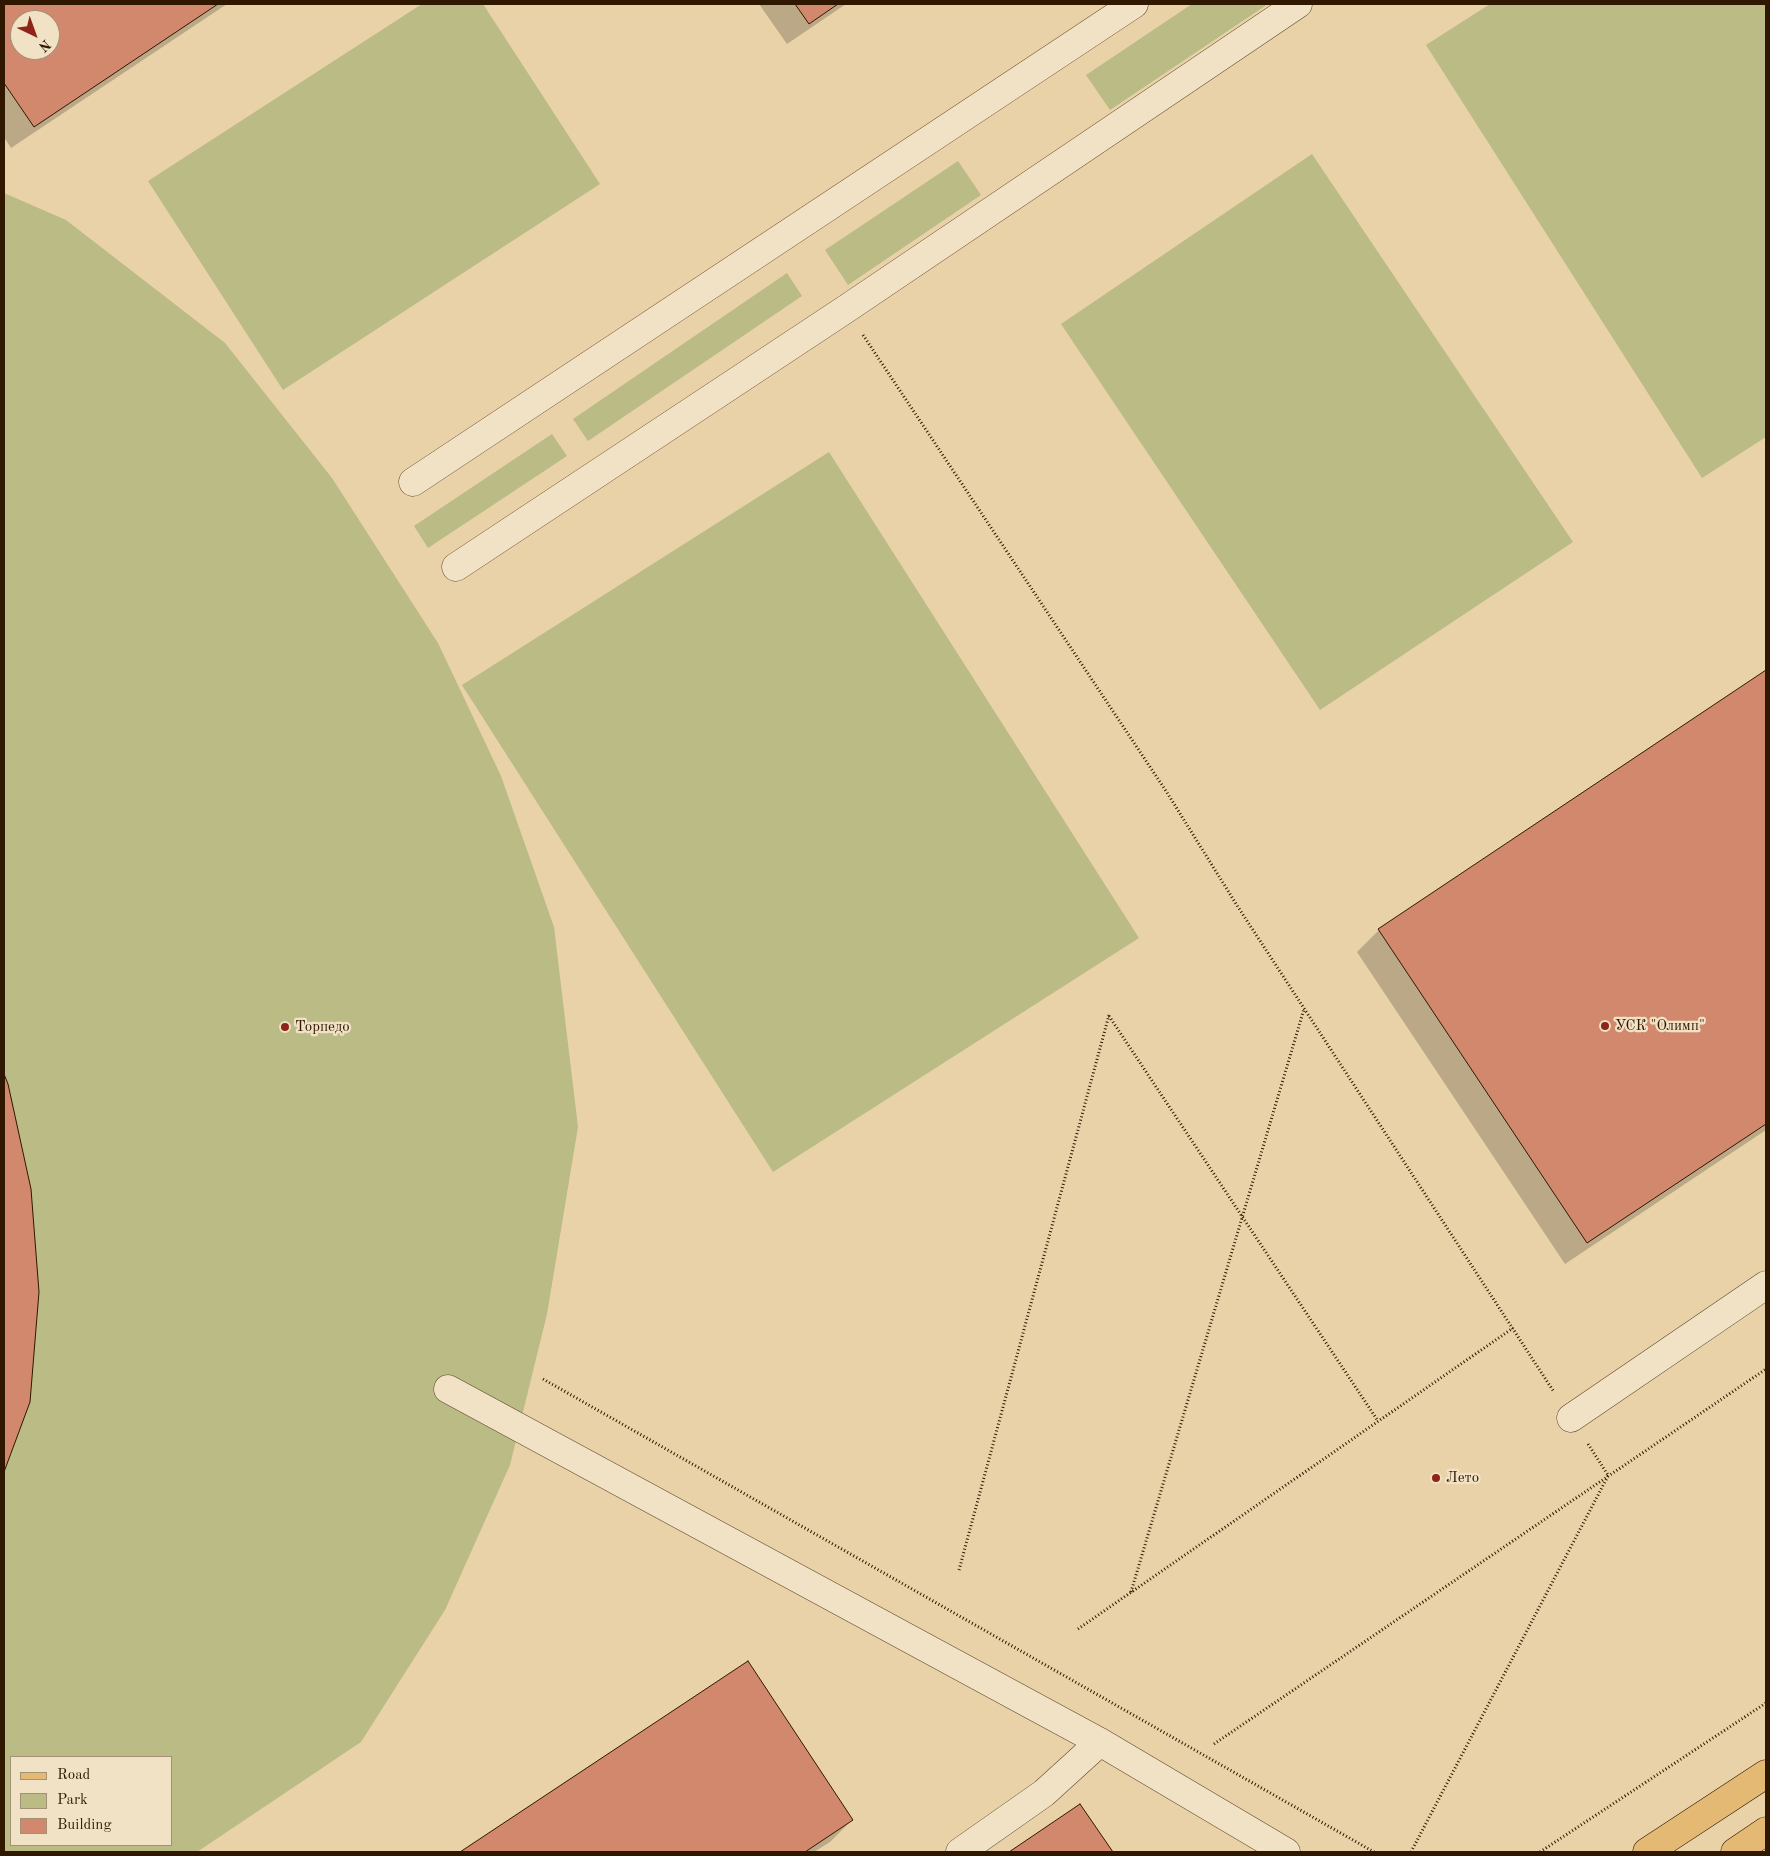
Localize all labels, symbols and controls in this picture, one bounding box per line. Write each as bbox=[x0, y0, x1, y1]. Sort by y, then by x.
north arrow bbox=[10, 10, 60, 60]
text: N bbox=[36, 37, 53, 54]
place label: УСК "Олимп" bbox=[1615, 1017, 1705, 1035]
place label: Торпедо bbox=[295, 1018, 350, 1036]
marker: УСК "Олимп" bbox=[1599, 1020, 1611, 1032]
marker: Торпедо bbox=[279, 1021, 291, 1033]
place label: Лето bbox=[1446, 1469, 1479, 1487]
marker: Лето bbox=[1430, 1472, 1442, 1484]
legend bbox=[10, 1756, 172, 1846]
text: Road bbox=[57, 1768, 90, 1783]
text: Park bbox=[57, 1793, 88, 1808]
text: Building bbox=[57, 1818, 112, 1833]

